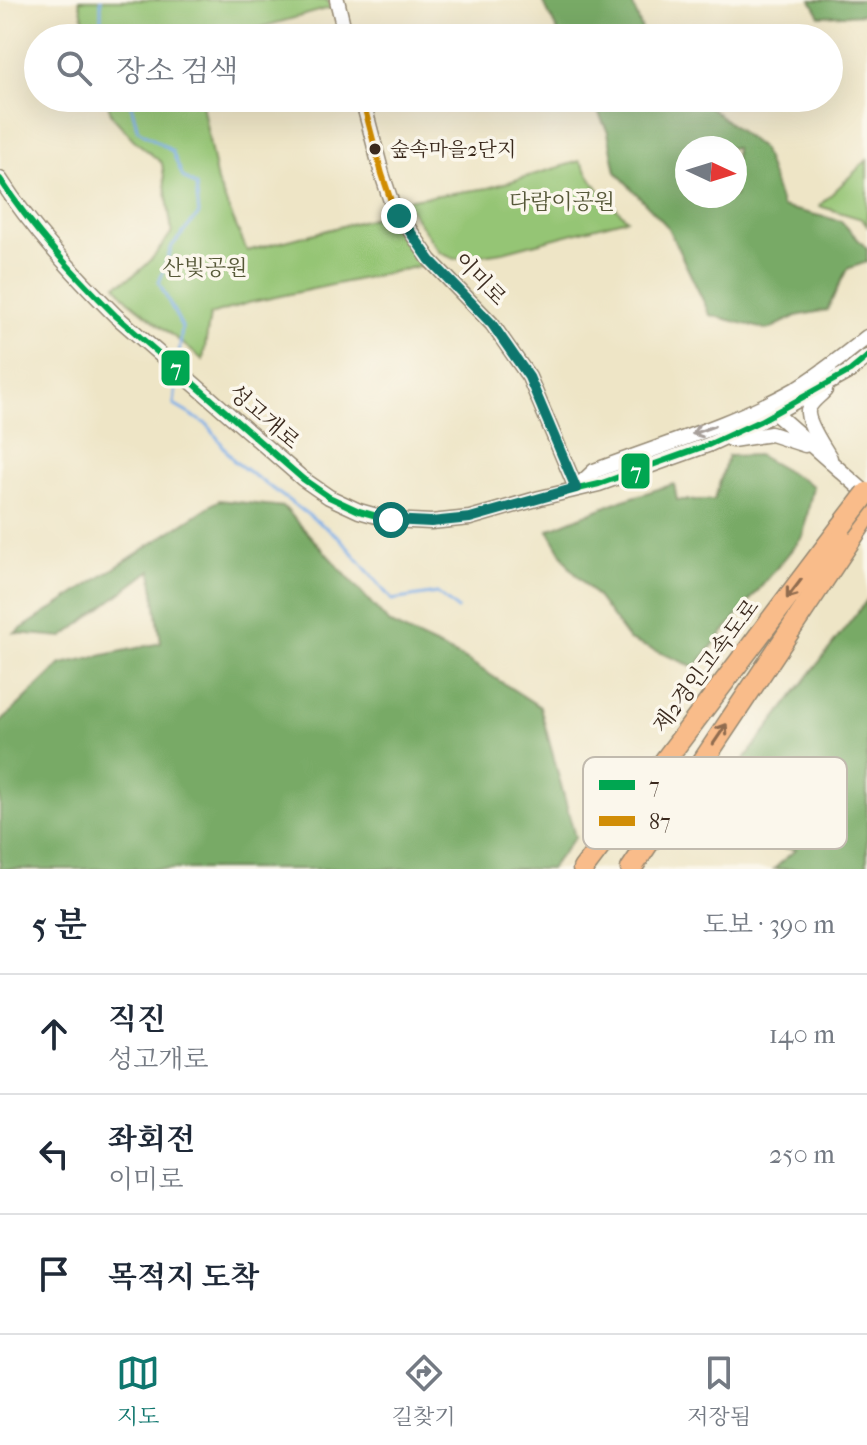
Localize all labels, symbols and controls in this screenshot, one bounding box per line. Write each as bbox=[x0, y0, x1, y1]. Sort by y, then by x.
search box bbox=[24, 24, 843, 112]
icon: search bbox=[52, 46, 96, 90]
text: 장소 검색 bbox=[116, 54, 238, 89]
north arrow bbox=[675, 136, 747, 208]
place label: 숲속마을2단지 bbox=[390, 138, 516, 161]
marker: 숲속마을2단지 bbox=[367, 141, 383, 157]
park label: 다람이공원 bbox=[509, 189, 615, 215]
route end bbox=[381, 198, 417, 234]
street label: 이미로 bbox=[449, 247, 511, 311]
park label: 산빛공원 bbox=[162, 255, 248, 281]
line badge: 7 bbox=[160, 349, 191, 387]
text: 7 bbox=[170, 356, 182, 382]
street label: 성고개로 bbox=[223, 379, 305, 455]
one-way arrow bbox=[691, 424, 716, 438]
line badge: 7 bbox=[620, 452, 651, 490]
text: 7 bbox=[630, 459, 642, 485]
route start bbox=[373, 502, 409, 538]
one-way arrow bbox=[785, 578, 802, 599]
street label: 제2경인고속도로 bbox=[647, 594, 765, 738]
one-way arrow bbox=[713, 723, 729, 746]
legend bbox=[583, 757, 847, 849]
text: 7 bbox=[649, 773, 660, 799]
text: 87 bbox=[649, 809, 671, 835]
text: 5 분 bbox=[32, 905, 87, 945]
text: 도보 · 390 m bbox=[703, 909, 835, 940]
text: 직진 bbox=[108, 1002, 166, 1037]
icon: ahead bbox=[32, 1012, 76, 1056]
text: 140 m bbox=[769, 1019, 835, 1050]
text: 성고개로 bbox=[108, 1044, 208, 1075]
text: 좌회전 bbox=[108, 1122, 195, 1157]
icon: left bbox=[32, 1132, 76, 1176]
text: 250 m bbox=[769, 1139, 835, 1170]
text: 이미로 bbox=[108, 1164, 183, 1195]
icon: arrive bbox=[32, 1252, 76, 1296]
text: 목적지 도착 bbox=[108, 1260, 259, 1295]
tab: 지도 bbox=[116, 1351, 160, 1430]
tab: 길찾기 bbox=[392, 1351, 455, 1430]
tab: 저장됨 bbox=[687, 1351, 751, 1430]

